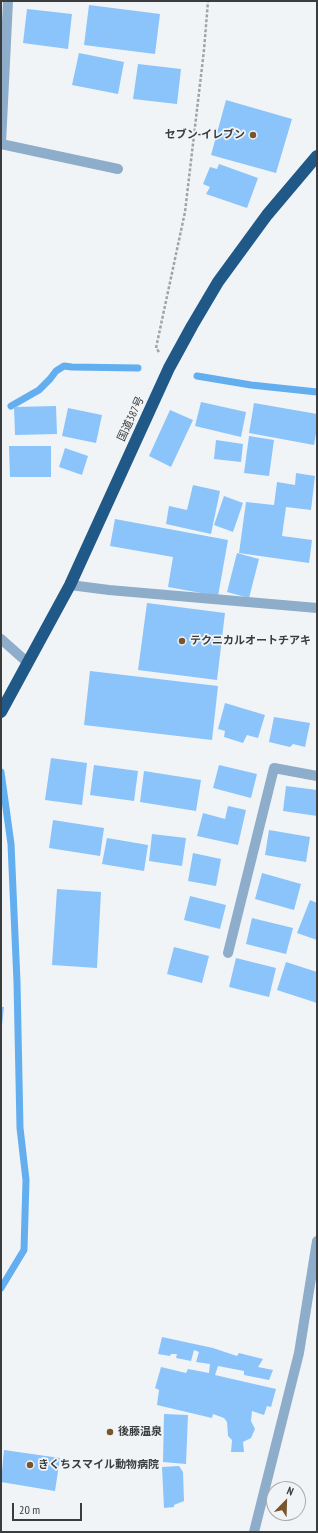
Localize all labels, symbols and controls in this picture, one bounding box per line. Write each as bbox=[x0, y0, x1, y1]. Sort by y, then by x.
place label: セブン-イレブン bbox=[165, 128, 245, 142]
marker: セブン-イレブン bbox=[248, 130, 258, 140]
street label: 国道387号 bbox=[115, 395, 147, 443]
place label: テクニカルオートチアキ bbox=[190, 634, 311, 648]
marker: テクニカルオートチアキ bbox=[177, 636, 187, 646]
place label: 後藤温泉 bbox=[118, 1425, 162, 1439]
marker: 後藤温泉 bbox=[105, 1427, 115, 1437]
place label: きくちスマイル動物病院 bbox=[38, 1458, 159, 1472]
marker: きくちスマイル動物病院 bbox=[25, 1460, 35, 1470]
north arrow bbox=[266, 1481, 306, 1521]
text: N bbox=[285, 1483, 296, 1498]
scale bar bbox=[14, 1495, 84, 1521]
text: 20 m bbox=[19, 1502, 40, 1517]

